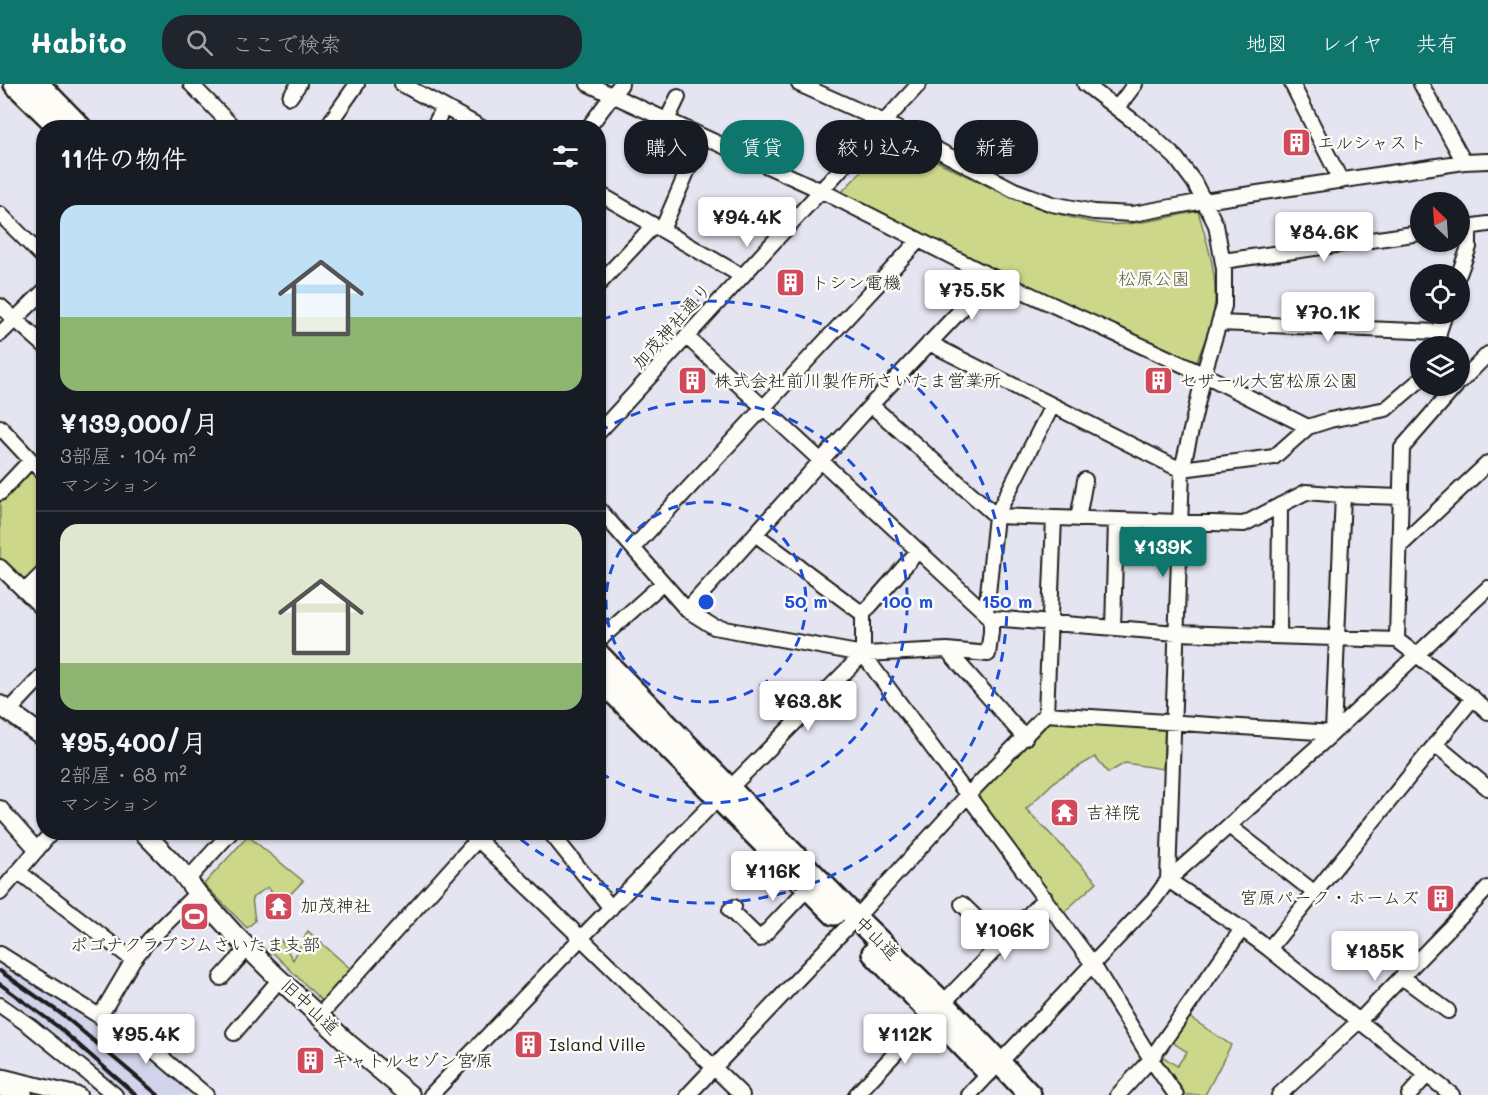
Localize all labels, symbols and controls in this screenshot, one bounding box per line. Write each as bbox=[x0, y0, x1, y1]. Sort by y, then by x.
search box bbox=[162, 15, 582, 69]
text: Habito bbox=[30, 24, 126, 60]
icon: search bbox=[183, 26, 216, 59]
text: ここで検索 bbox=[231, 29, 341, 58]
text: 地図 bbox=[1246, 29, 1288, 56]
text: レイヤ bbox=[1321, 29, 1383, 56]
text: 共有 bbox=[1416, 29, 1458, 56]
chip: 購入 bbox=[624, 120, 708, 174]
chip: 賃貸 bbox=[720, 120, 804, 174]
chip: 絞り込み bbox=[816, 120, 942, 174]
chip: 新着 bbox=[954, 120, 1038, 174]
building icon: エルシャスト bbox=[1280, 127, 1312, 159]
place label: エルシャスト bbox=[1317, 130, 1426, 154]
icon: filters bbox=[549, 140, 582, 173]
text: 11件の物件 bbox=[60, 141, 187, 175]
north arrow bbox=[1410, 192, 1470, 252]
map controls bbox=[1410, 192, 1470, 396]
pin: ¥94.4K bbox=[698, 197, 796, 248]
text: ¥94.4K bbox=[712, 203, 782, 229]
pin: ¥84.6K bbox=[1275, 212, 1373, 263]
text: ¥84.6K bbox=[1289, 218, 1359, 244]
icon: home bbox=[267, 244, 375, 352]
button: locate bbox=[1410, 264, 1470, 324]
park label: 松原公園 bbox=[1118, 266, 1190, 290]
building icon: トシン電機 bbox=[774, 267, 806, 299]
place label: トシン電機 bbox=[811, 270, 901, 294]
pin: ¥75.5K bbox=[923, 270, 1021, 321]
text: ¥75.5K bbox=[939, 276, 1005, 302]
street label: 加茂神社通り bbox=[626, 277, 716, 373]
pin: ¥70.1K bbox=[1279, 292, 1377, 343]
text: ¥70.1K bbox=[1295, 298, 1361, 324]
button: layers bbox=[1410, 336, 1470, 396]
building icon: 株式会社前川製作所さいたま営業所 bbox=[677, 365, 709, 397]
building icon: セザール大宮松原公園 bbox=[1142, 365, 1174, 397]
place label: 株式会社前川製作所さいたま営業所 bbox=[714, 368, 1001, 392]
place label: セザール大宮松原公園 bbox=[1179, 368, 1358, 392]
text: ¥139,000/月 bbox=[60, 406, 219, 440]
text: 3部屋 · 104 m² bbox=[60, 442, 196, 468]
text: マンション bbox=[60, 471, 159, 497]
pin: ¥139K bbox=[1121, 527, 1205, 578]
text: ¥139K bbox=[1133, 533, 1193, 559]
icon: home bbox=[267, 563, 375, 671]
text: 50 m bbox=[785, 589, 827, 613]
text: 100 m bbox=[881, 589, 933, 613]
text: 150 m bbox=[982, 589, 1032, 613]
centre of rings bbox=[696, 592, 716, 612]
pin: ¥63.8K bbox=[759, 681, 857, 732]
text: ¥63.8K bbox=[774, 687, 842, 713]
text: ¥95,400/月 bbox=[60, 725, 207, 759]
text: 2部屋 · 68 m² bbox=[60, 761, 187, 787]
text: マンション bbox=[60, 790, 159, 816]
temple icon: 吉祥院 bbox=[1049, 797, 1081, 829]
place label: 吉祥院 bbox=[1086, 800, 1140, 824]
pin: ¥116K bbox=[731, 851, 815, 902]
text: ¥116K bbox=[745, 857, 801, 883]
building icon: 宮原パーク・ホームズ bbox=[1424, 882, 1456, 914]
place label: 宮原パーク・ホームズ bbox=[1240, 885, 1419, 909]
temple icon: 加茂神社 bbox=[263, 890, 295, 922]
place label: 加茂神社 bbox=[300, 893, 372, 917]
sports icon: ポゴナクラブジムさいたま支部 bbox=[179, 900, 211, 932]
street label: 中山道 bbox=[850, 910, 905, 965]
pin: ¥106K bbox=[963, 910, 1047, 961]
text: ¥106K bbox=[975, 916, 1035, 942]
pin: ¥185K bbox=[1333, 931, 1417, 982]
place label: ポゴナクラブジムさいたま支部 bbox=[70, 932, 320, 956]
text: ¥185K bbox=[1345, 937, 1405, 963]
street label: 旧中山道 bbox=[276, 973, 345, 1040]
pin: ¥95.4K bbox=[97, 1014, 195, 1065]
pin: ¥112K bbox=[863, 1014, 947, 1065]
text: ¥95.4K bbox=[112, 1020, 180, 1046]
text: ¥112K bbox=[877, 1020, 933, 1046]
building icon: Island Ville bbox=[512, 1029, 544, 1061]
place label: Island Ville bbox=[549, 1032, 646, 1056]
building icon: キャトルセゾン宮原 bbox=[294, 1045, 326, 1077]
place label: キャトルセゾン宮原 bbox=[331, 1048, 493, 1072]

